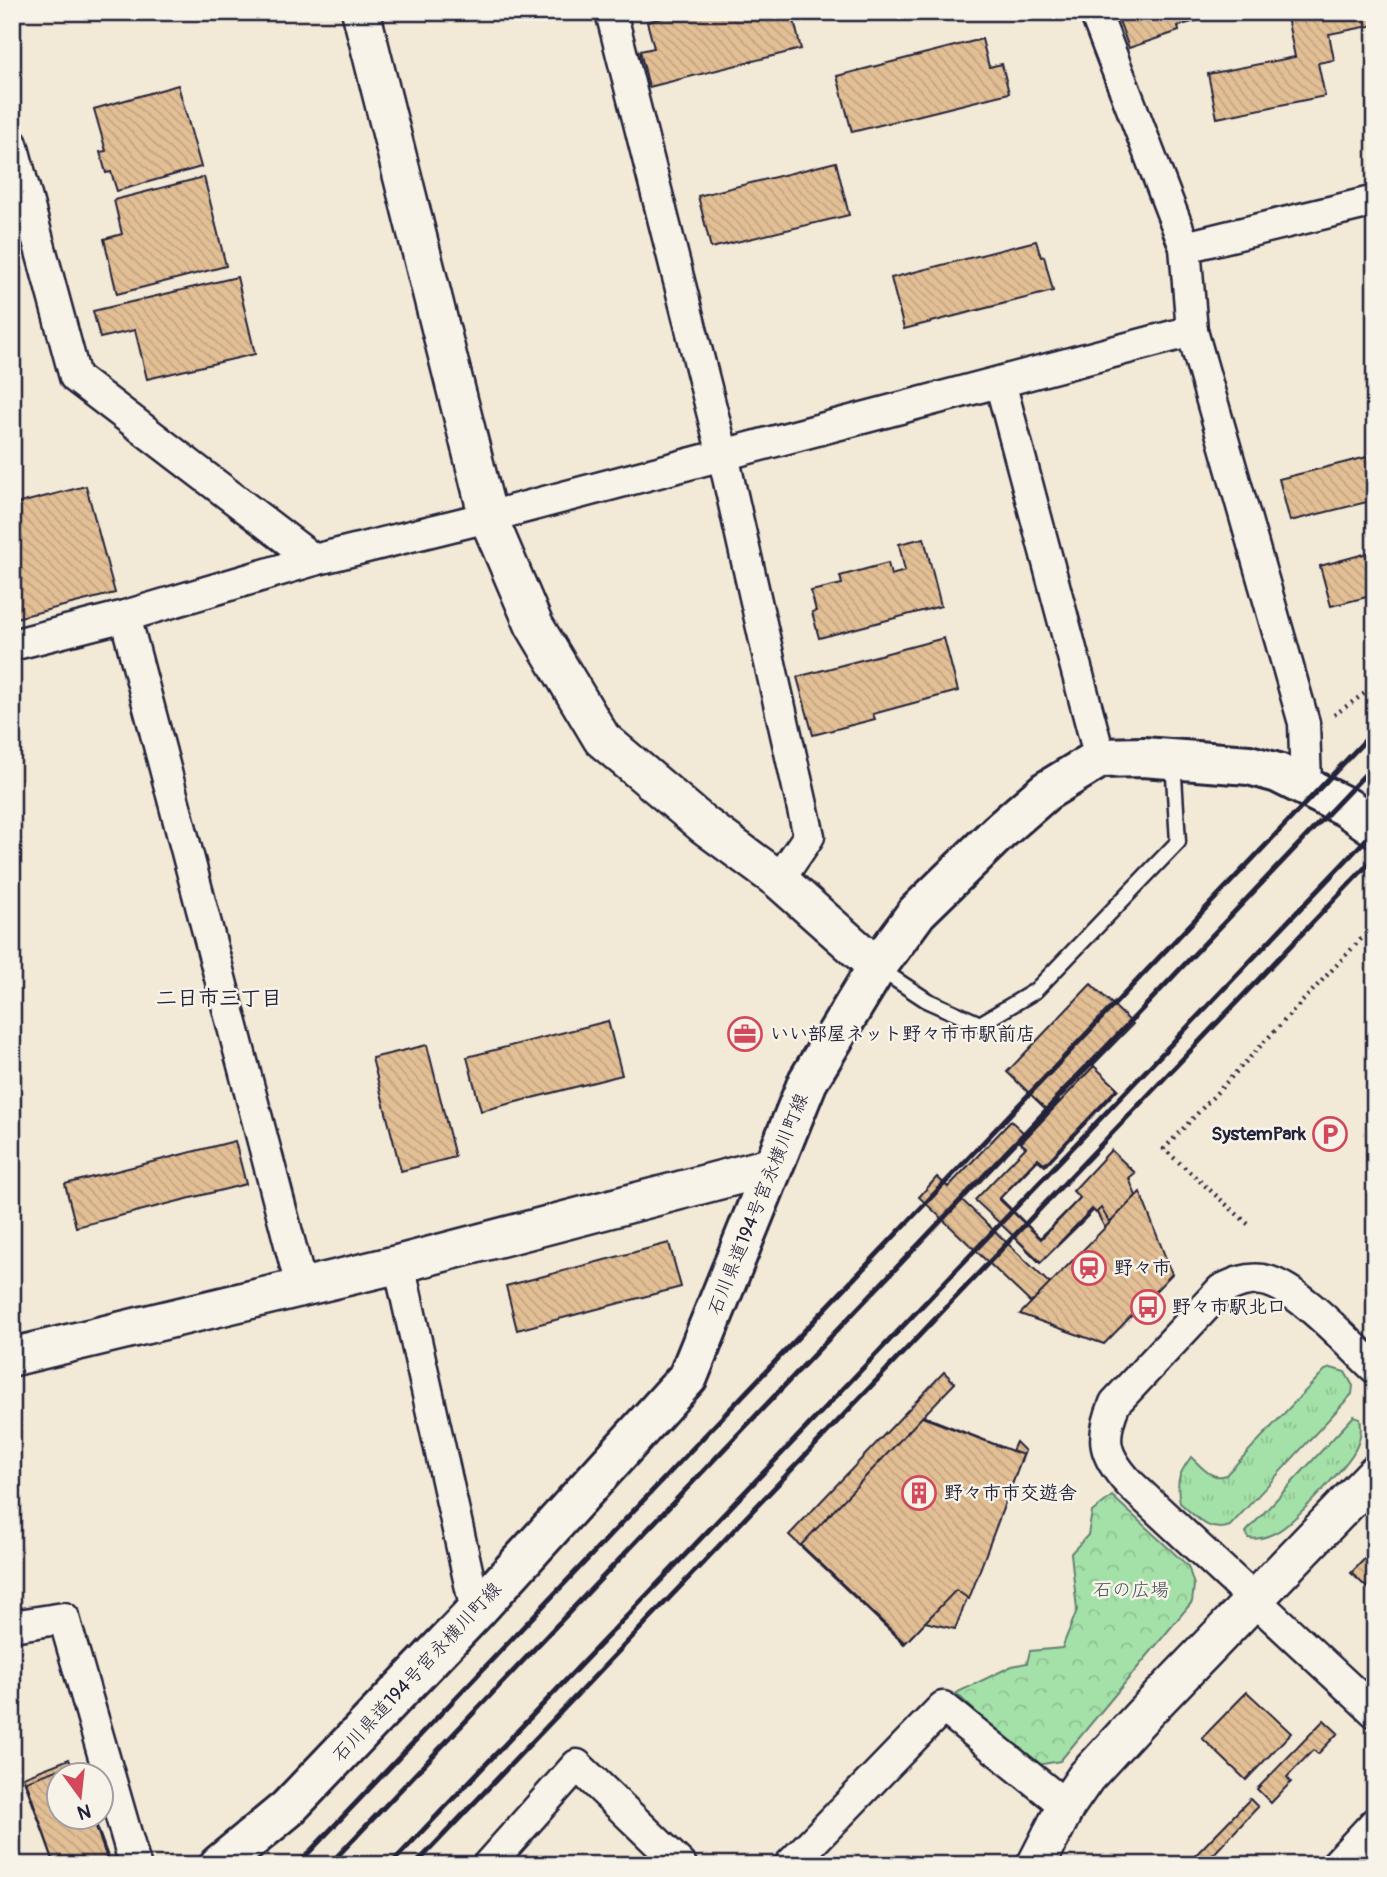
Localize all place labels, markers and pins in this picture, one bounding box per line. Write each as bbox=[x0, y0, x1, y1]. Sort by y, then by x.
office icon: いい部屋ネット野々市市駅前店 bbox=[726, 1015, 764, 1053]
place label: いい部屋ネット野々市市駅前店 bbox=[770, 1022, 1035, 1046]
parking icon: SystemPark bbox=[1311, 1115, 1349, 1153]
place label: SystemPark bbox=[1211, 1122, 1307, 1146]
station icon: 野々市 bbox=[1070, 1249, 1108, 1287]
place label: 野々市 bbox=[1114, 1256, 1171, 1280]
bus stop icon: 野々市駅北口 bbox=[1129, 1288, 1167, 1326]
place label: 野々市駅北口 bbox=[1172, 1295, 1286, 1319]
building icon: 野々市市交遊舎 bbox=[900, 1474, 938, 1512]
place label: 野々市市交遊舎 bbox=[944, 1481, 1077, 1505]

